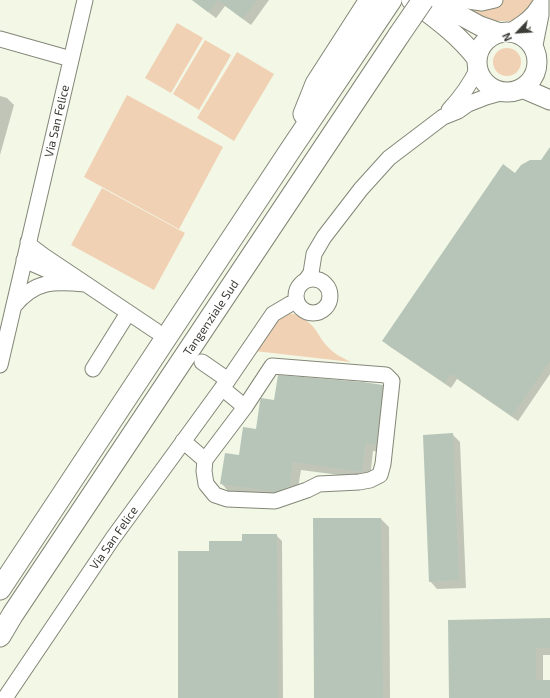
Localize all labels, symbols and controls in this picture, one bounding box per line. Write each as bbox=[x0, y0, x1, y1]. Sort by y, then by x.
north arrow bbox=[498, 12, 538, 52]
text: N bbox=[499, 31, 514, 44]
street label: Via San Felice bbox=[42, 83, 72, 159]
street label: Tangenziale Sud bbox=[180, 277, 242, 359]
street label: Via San Felice bbox=[87, 504, 141, 572]

